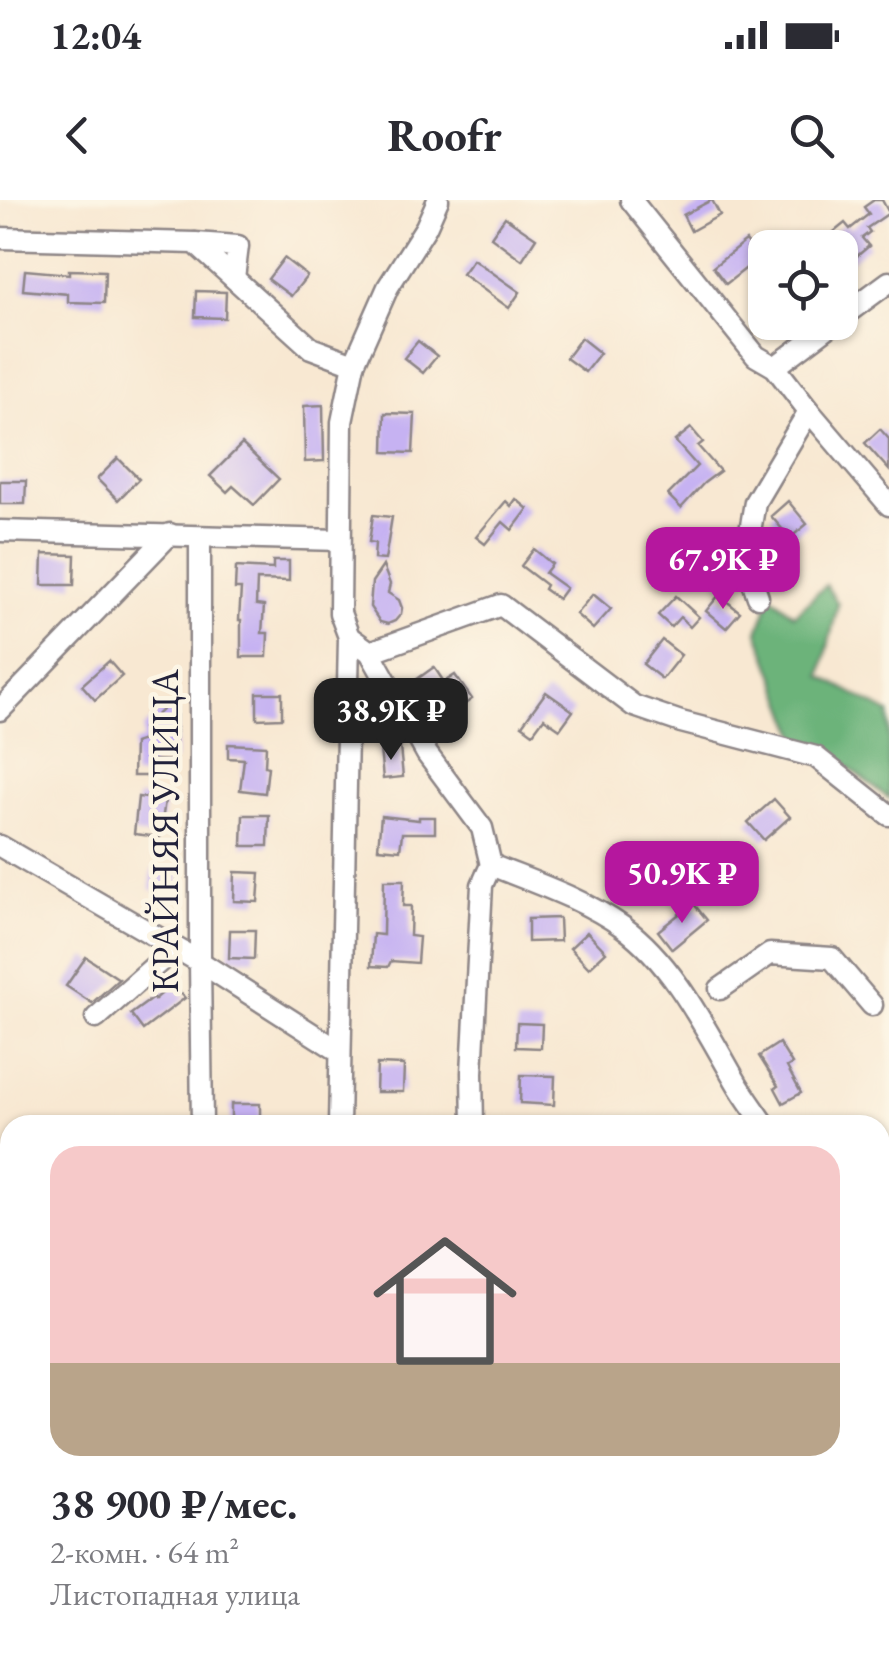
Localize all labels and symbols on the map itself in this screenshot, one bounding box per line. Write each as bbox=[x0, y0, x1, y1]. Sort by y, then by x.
pin: 67.9K ₽ bbox=[631, 527, 815, 612]
street label: КРАЙНЯЯ УЛИЦА bbox=[140, 668, 189, 993]
pin: 38.9K ₽ bbox=[299, 678, 483, 763]
pin: 50.9K ₽ bbox=[590, 841, 774, 926]

